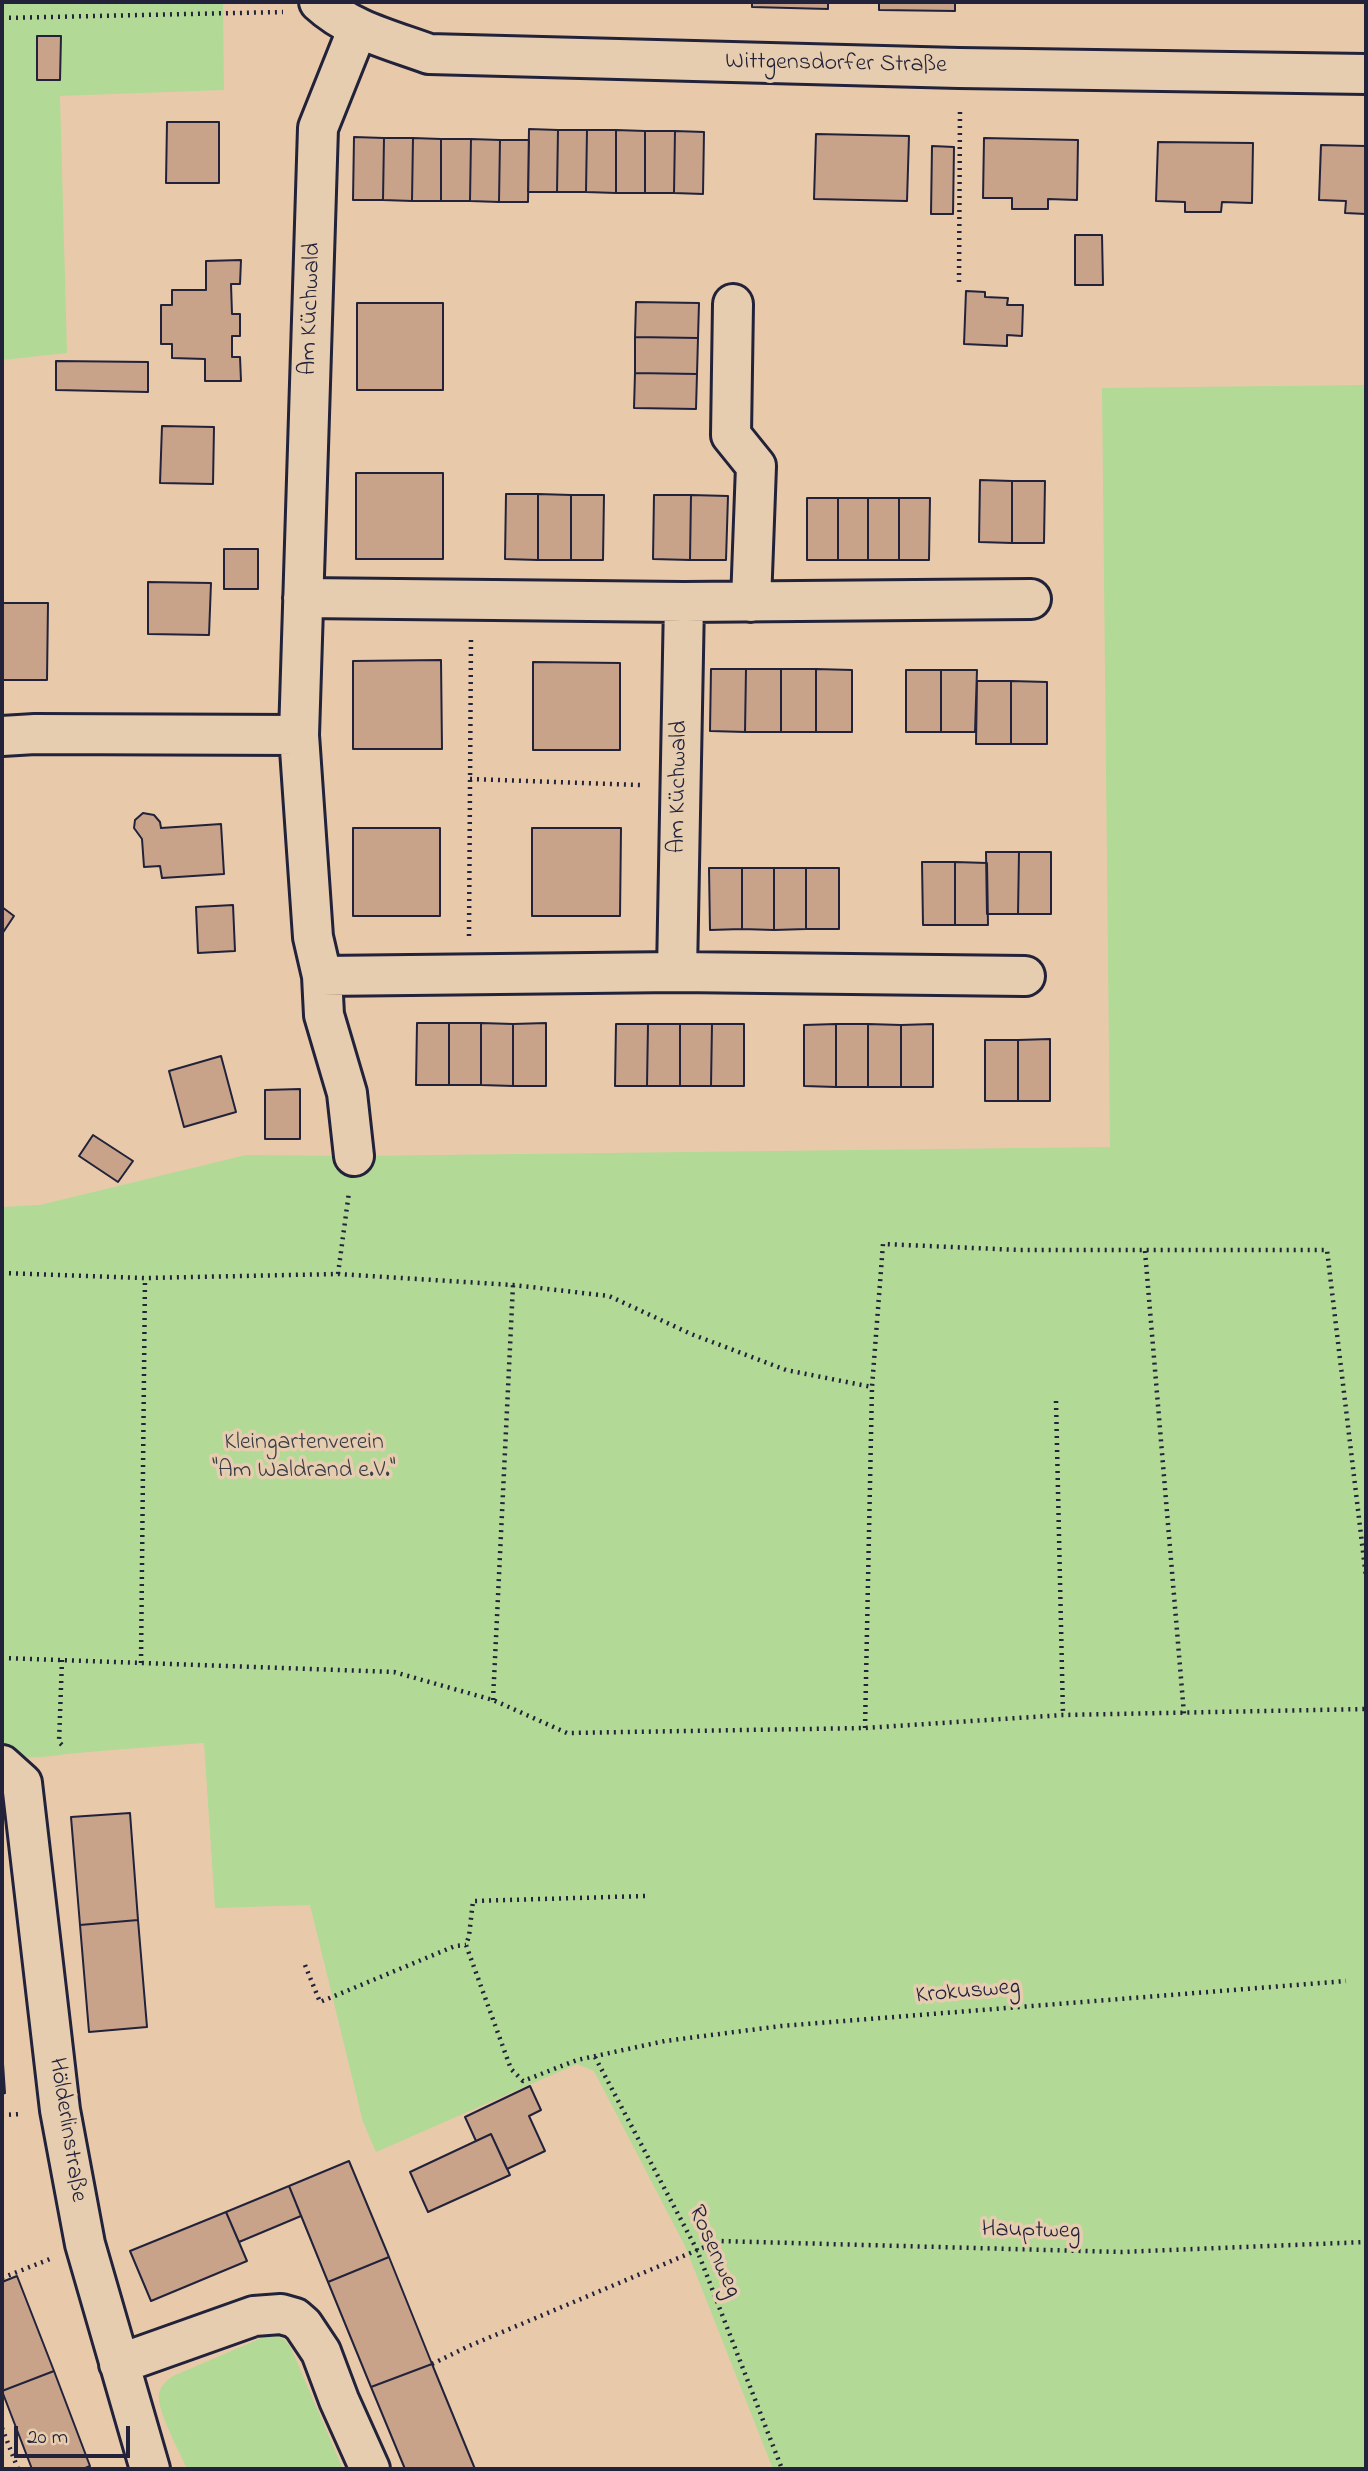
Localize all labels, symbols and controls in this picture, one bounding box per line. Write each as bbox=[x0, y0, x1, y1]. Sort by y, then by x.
street label: Wittgensdorfer Straße bbox=[725, 49, 947, 81]
street label: Am Küchwald bbox=[295, 242, 329, 376]
street label: Am Küchwald bbox=[664, 720, 696, 854]
park label: Kleingartenverein "Am Waldrand e.V." bbox=[212, 1430, 396, 1486]
street label: Krokusweg bbox=[915, 1974, 1021, 2012]
street label: Hölderlinstraße bbox=[40, 2056, 92, 2204]
street label: Rosenweg bbox=[680, 2201, 746, 2303]
street label: Hauptweg bbox=[981, 2217, 1081, 2247]
scale bar bbox=[18, 2412, 133, 2456]
text: 20 m bbox=[27, 2423, 68, 2453]

